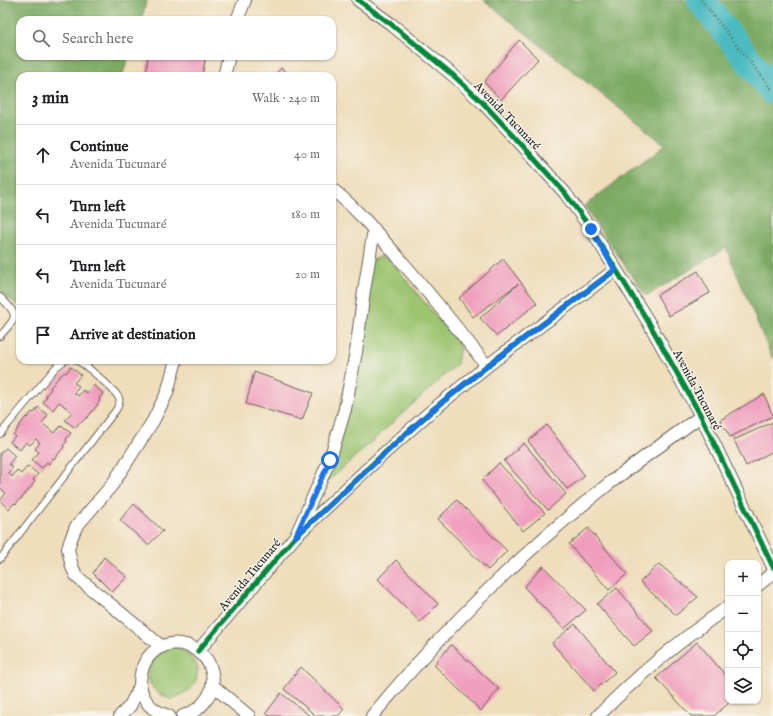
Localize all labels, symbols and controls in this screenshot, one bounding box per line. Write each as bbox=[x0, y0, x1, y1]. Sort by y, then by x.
search box bbox=[16, 16, 336, 60]
icon: search bbox=[30, 27, 52, 49]
text: Search here bbox=[62, 29, 133, 48]
street label: Avenida Tucunaré bbox=[470, 78, 544, 154]
text: 3 min bbox=[32, 88, 69, 109]
text: Walk · 240 m bbox=[252, 90, 320, 107]
text: Continue bbox=[70, 137, 128, 156]
icon: ahead bbox=[32, 144, 54, 166]
text: 40 m bbox=[294, 146, 320, 163]
text: Avenida Tucunaré bbox=[70, 156, 167, 173]
text: Turn left bbox=[70, 197, 126, 216]
icon: left bbox=[32, 204, 54, 226]
text: 180 m bbox=[291, 206, 320, 223]
text: Avenida Tucunaré bbox=[70, 216, 167, 233]
route end bbox=[582, 220, 600, 238]
text: Turn left bbox=[70, 257, 126, 276]
icon: left bbox=[32, 264, 54, 286]
text: 20 m bbox=[295, 266, 320, 283]
text: Avenida Tucunaré bbox=[70, 276, 167, 293]
icon: arrive bbox=[32, 324, 54, 346]
text: Arrive at destination bbox=[70, 325, 196, 344]
street label: Avenida Tucunaré bbox=[669, 346, 725, 433]
route start bbox=[321, 451, 339, 469]
street label: Avenida Tucunaré bbox=[215, 536, 285, 615]
map controls bbox=[725, 560, 761, 704]
button: + bbox=[725, 560, 761, 596]
button: − bbox=[725, 596, 761, 632]
button: locate bbox=[725, 632, 761, 668]
button: layers bbox=[725, 668, 761, 704]

